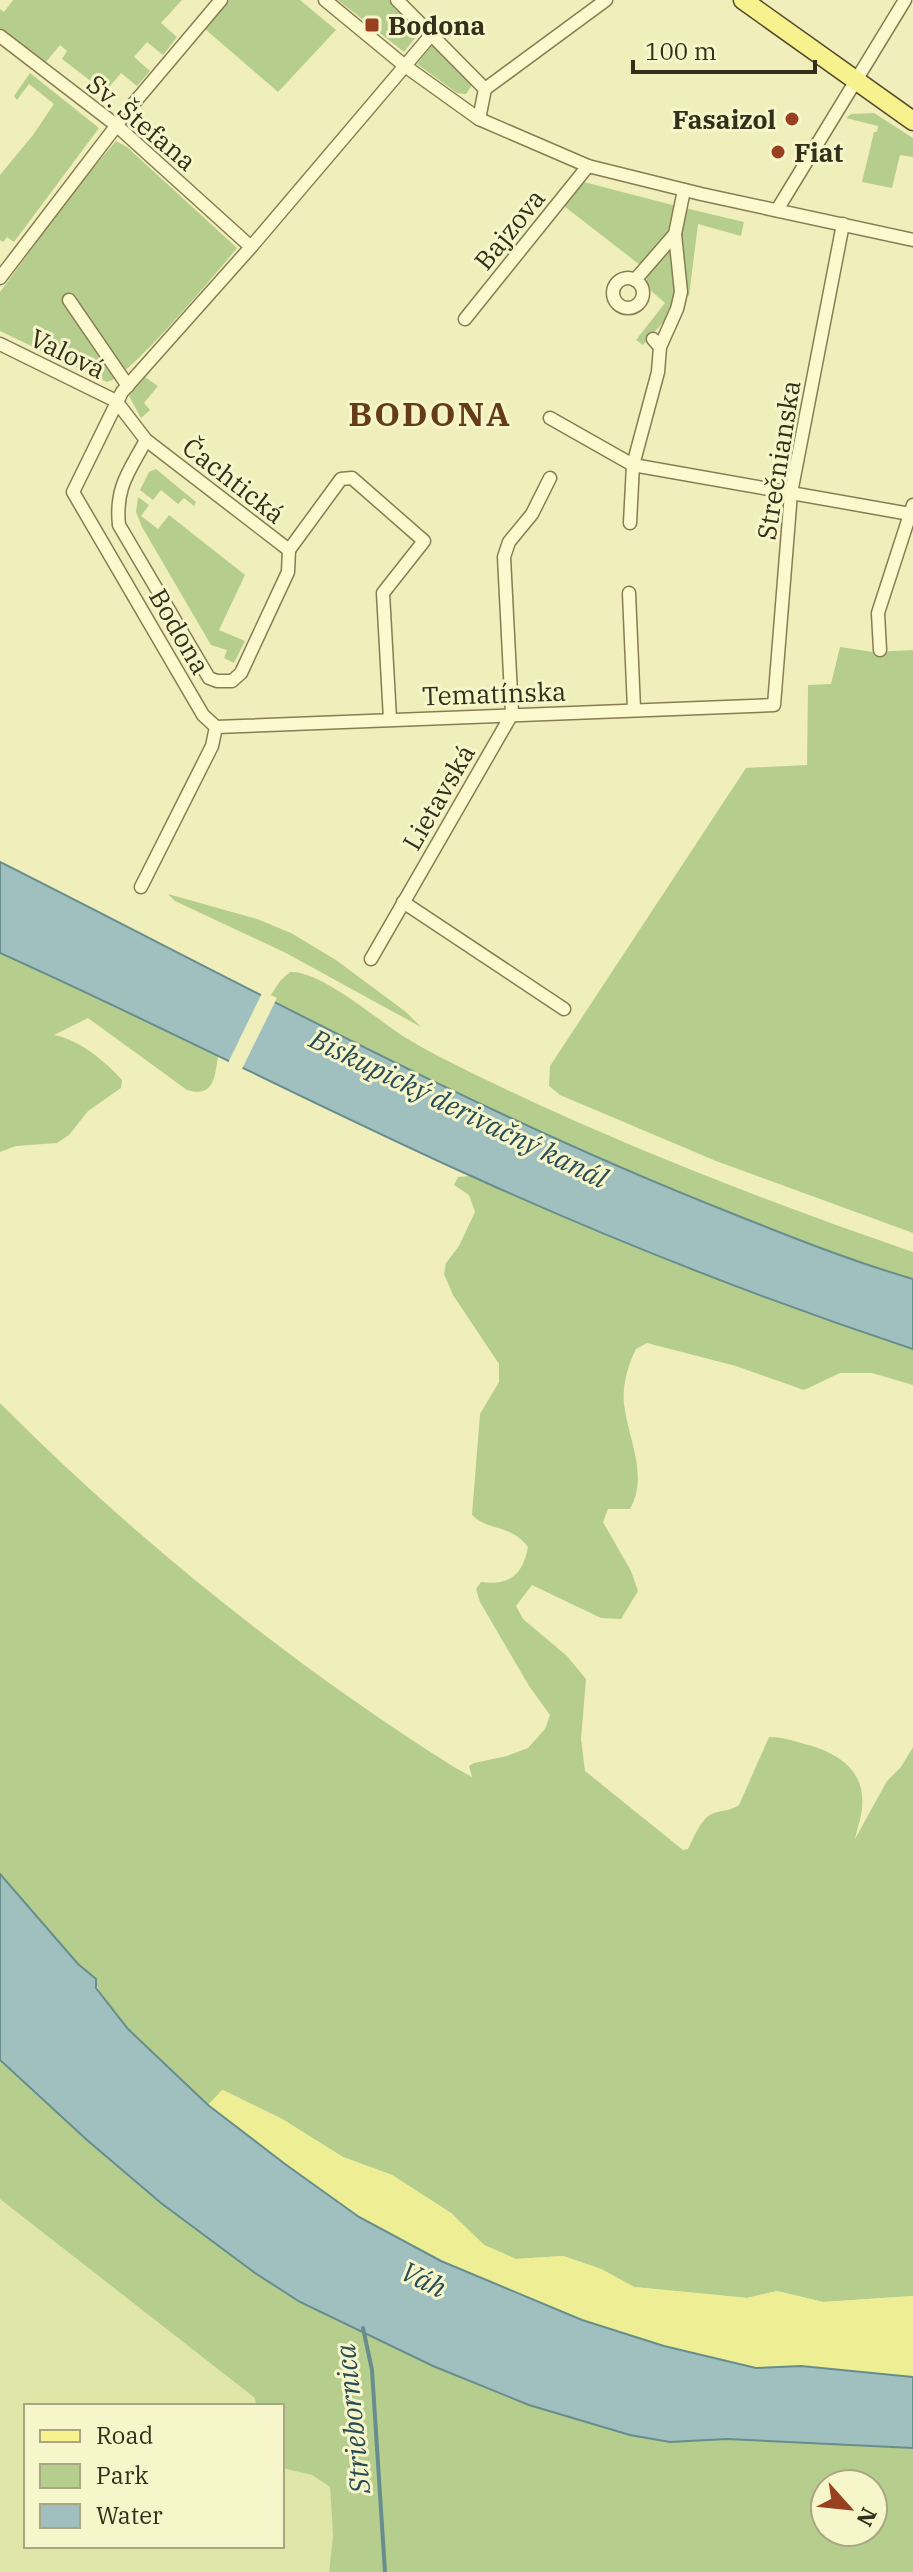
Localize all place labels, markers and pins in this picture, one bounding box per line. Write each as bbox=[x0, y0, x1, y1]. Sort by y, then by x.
place label: Bodona bbox=[388, 8, 485, 42]
marker: Bodona bbox=[363, 16, 381, 34]
place label: Fasaizol bbox=[672, 102, 776, 136]
marker: Fasaizol bbox=[783, 110, 801, 128]
place label: Fiat bbox=[794, 135, 844, 169]
marker: Fiat bbox=[769, 143, 787, 161]

